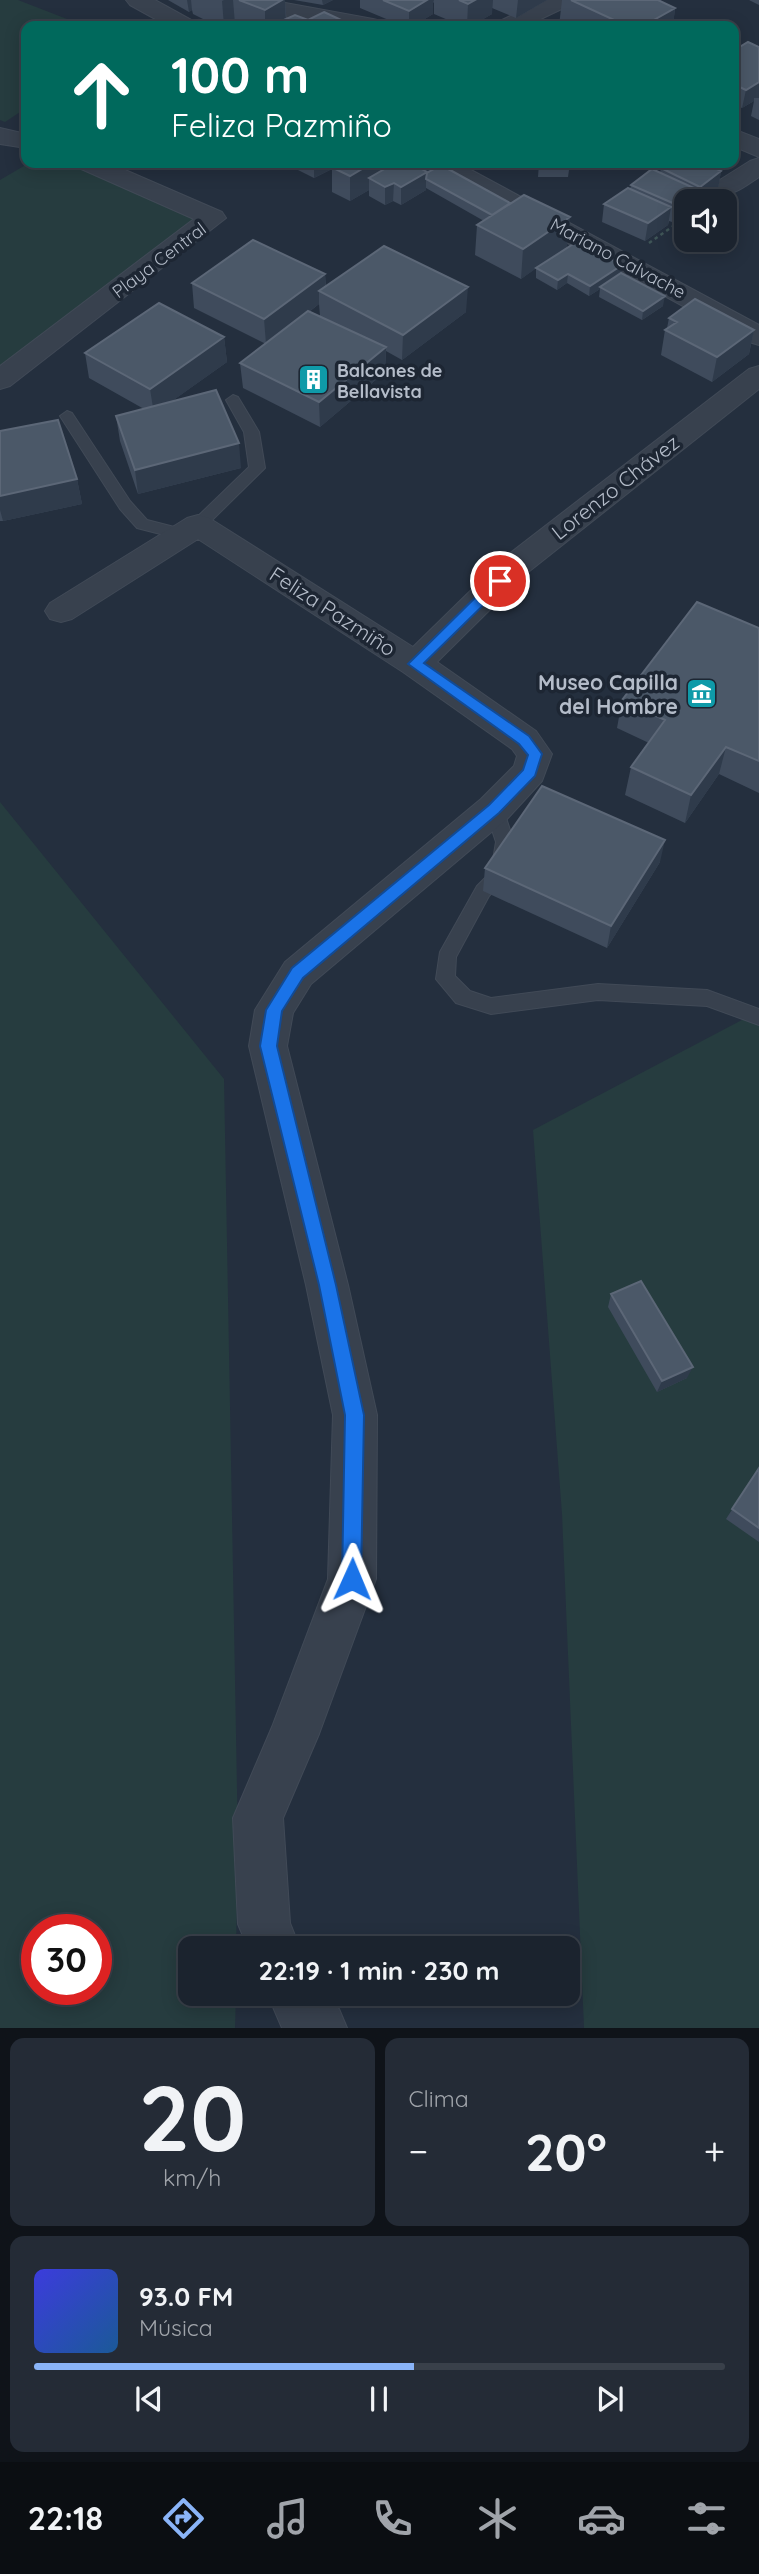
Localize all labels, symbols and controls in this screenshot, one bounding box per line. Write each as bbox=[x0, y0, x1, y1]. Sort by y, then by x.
text: 100 m bbox=[171, 44, 309, 105]
icon: ahead bbox=[56, 49, 147, 140]
text: Feliza Pazmiño bbox=[171, 105, 392, 145]
map controls bbox=[674, 189, 737, 252]
button: sound bbox=[674, 189, 737, 252]
street label: Mariano Calvache bbox=[546, 213, 690, 303]
street label: Playa Central bbox=[107, 217, 211, 303]
place label: Balcones de Bellavista bbox=[337, 359, 442, 403]
building icon: Balcones de Bellavista bbox=[297, 363, 331, 397]
street label: Lorenzo Chávez bbox=[546, 429, 684, 545]
pin bbox=[470, 551, 530, 611]
street label: Feliza Pazmiño bbox=[265, 561, 401, 661]
icon: arrive bbox=[481, 562, 519, 600]
place label: Museo Capilla del Hombre bbox=[538, 669, 678, 719]
museum icon: Museo Capilla del Hombre bbox=[684, 677, 718, 711]
position arrow bbox=[315, 1542, 389, 1616]
speed limit sign: 30 bbox=[21, 1914, 112, 2005]
text: 22:19 · 1 min · 230 m bbox=[258, 1954, 500, 1987]
text: 20 bbox=[138, 2060, 246, 2174]
text: Clima bbox=[409, 2084, 469, 2113]
text: 20° bbox=[525, 2119, 607, 2184]
text: − bbox=[409, 2127, 428, 2175]
text: + bbox=[704, 2127, 725, 2175]
text: km/h bbox=[163, 2163, 221, 2192]
text: 93.0 FM bbox=[139, 2280, 233, 2313]
text: Música bbox=[139, 2313, 213, 2342]
icon: previous bbox=[130, 2380, 168, 2418]
icon: pause bbox=[360, 2380, 398, 2418]
icon: next bbox=[591, 2380, 629, 2418]
icon: directions bbox=[159, 2494, 208, 2543]
icon: music bbox=[263, 2494, 312, 2543]
icon: phone bbox=[368, 2494, 417, 2543]
icon: climate bbox=[473, 2494, 522, 2543]
icon: car bbox=[577, 2494, 626, 2543]
icon: filters bbox=[682, 2494, 731, 2543]
text: 22:18 bbox=[28, 2498, 103, 2538]

